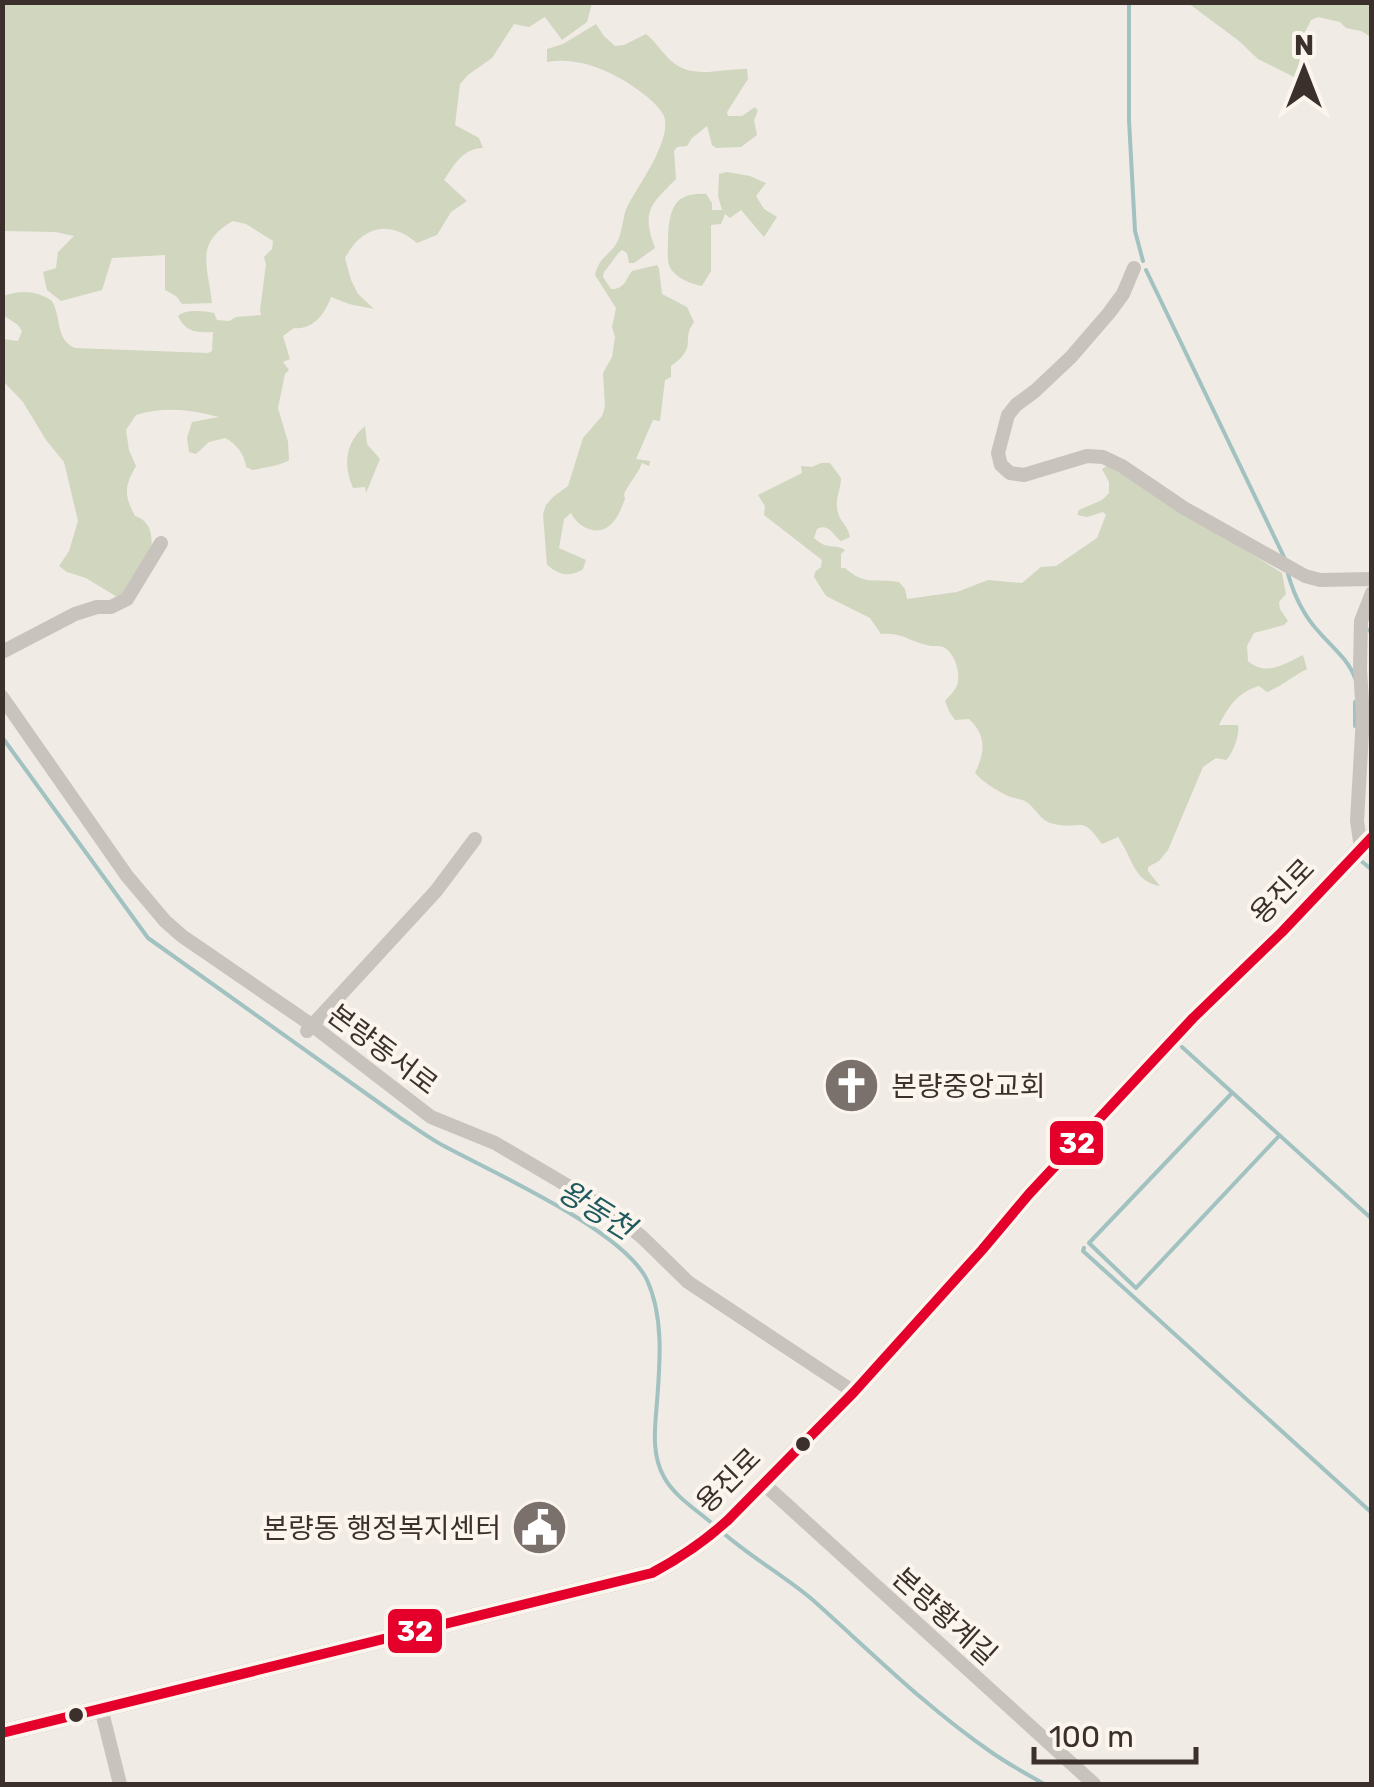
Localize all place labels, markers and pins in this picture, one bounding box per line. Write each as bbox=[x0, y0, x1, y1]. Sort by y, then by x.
church icon: 본량중앙교회 bbox=[822, 1056, 882, 1116]
place label: 본량중앙교회 bbox=[891, 1070, 1046, 1103]
unlabelled marker bbox=[793, 1434, 813, 1454]
public building icon: 본량동 행정복지센터 bbox=[510, 1498, 570, 1558]
place label: 본량동 행정복지센터 bbox=[262, 1512, 501, 1545]
unlabelled marker bbox=[66, 1705, 86, 1725]

